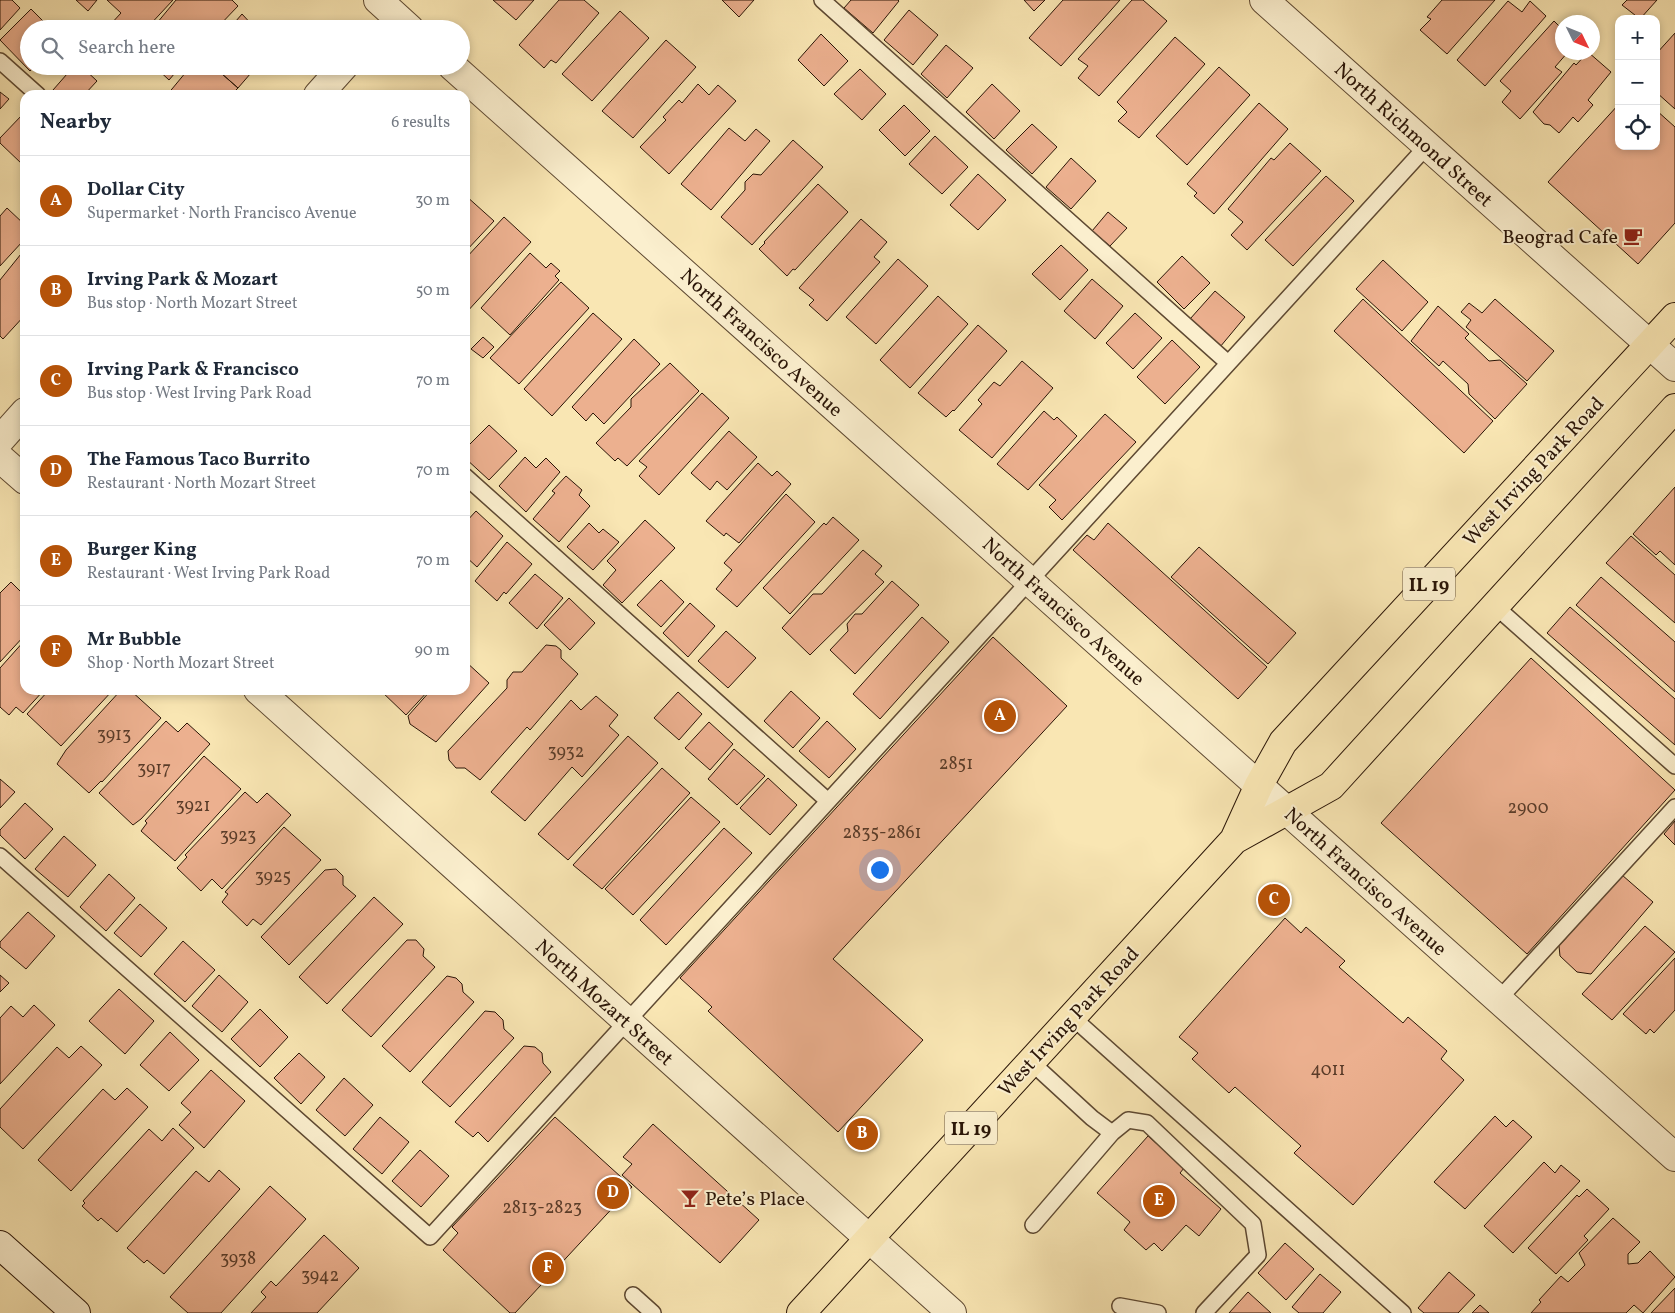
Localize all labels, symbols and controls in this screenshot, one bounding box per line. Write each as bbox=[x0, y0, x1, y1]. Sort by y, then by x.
north arrow bbox=[1555, 15, 1600, 60]
map controls bbox=[1615, 15, 1660, 150]
button: + bbox=[1615, 15, 1660, 60]
search box bbox=[20, 20, 470, 75]
icon: search bbox=[38, 34, 66, 62]
text: Search here bbox=[78, 35, 175, 61]
street label: North Richmond Street bbox=[1327, 57, 1498, 214]
button: − bbox=[1615, 60, 1660, 105]
button: locate bbox=[1615, 105, 1660, 150]
text: Nearby bbox=[40, 108, 111, 137]
text: 6 results bbox=[391, 112, 450, 134]
text: Dollar City bbox=[87, 177, 185, 203]
text: A bbox=[50, 190, 62, 212]
text: 30 m bbox=[415, 190, 450, 212]
text: Supermarket · North Francisco Avenue bbox=[87, 203, 357, 225]
place label: Beograd Cafe bbox=[1502, 224, 1618, 252]
cafe icon: Beograd Cafe bbox=[1622, 225, 1644, 247]
street label: North Francisco Avenue bbox=[673, 263, 848, 424]
text: Irving Park & Mozart bbox=[87, 267, 278, 293]
text: B bbox=[51, 280, 61, 302]
text: 50 m bbox=[416, 280, 450, 302]
text: Bus stop · North Mozart Street bbox=[87, 293, 298, 315]
text: Irving Park & Francisco bbox=[87, 357, 299, 383]
text: C bbox=[51, 370, 61, 392]
text: 70 m bbox=[416, 370, 450, 392]
text: Bus stop · West Irving Park Road bbox=[87, 383, 312, 405]
street label: West Irving Park Road bbox=[1457, 391, 1611, 553]
text: The Famous Taco Burrito bbox=[87, 447, 310, 473]
text: D bbox=[50, 460, 62, 482]
text: 70 m bbox=[416, 460, 450, 482]
text: Restaurant · North Mozart Street bbox=[87, 473, 316, 495]
street label: North Francisco Avenue bbox=[975, 532, 1150, 693]
text: Burger King bbox=[87, 537, 197, 563]
text: E bbox=[51, 550, 61, 572]
text: 70 m bbox=[416, 550, 450, 572]
text: Restaurant · West Irving Park Road bbox=[87, 563, 330, 585]
road number: IL 19 bbox=[1403, 568, 1455, 600]
text: Mr Bubble bbox=[87, 627, 181, 653]
text: F bbox=[51, 640, 61, 662]
text: 90 m bbox=[414, 640, 450, 662]
text: Shop · North Mozart Street bbox=[87, 653, 275, 675]
pin: A bbox=[984, 697, 1016, 735]
house number: 3913 bbox=[97, 723, 131, 748]
house number: 3932 bbox=[548, 740, 584, 765]
house number: 2851 bbox=[939, 752, 973, 777]
house number: 3917 bbox=[137, 757, 171, 782]
house number: 3921 bbox=[176, 794, 210, 819]
house number: 2900 bbox=[1507, 796, 1549, 821]
street label: North Francisco Avenue bbox=[1277, 802, 1452, 963]
house number: 2835-2861 bbox=[842, 821, 922, 846]
house number: 3923 bbox=[220, 824, 256, 849]
your location bbox=[867, 857, 893, 883]
house number: 3925 bbox=[255, 865, 291, 890]
pin: C bbox=[1258, 881, 1290, 919]
street label: North Mozart Street bbox=[528, 934, 679, 1073]
street label: West Irving Park Road bbox=[992, 941, 1146, 1103]
house number: 4011 bbox=[1310, 1058, 1346, 1083]
road number: IL 19 bbox=[945, 1112, 997, 1144]
pin: B bbox=[846, 1115, 878, 1153]
pin: D bbox=[597, 1174, 629, 1212]
pin: E bbox=[1143, 1182, 1175, 1220]
place label: Pete’s Place bbox=[705, 1186, 805, 1214]
bar icon: Pete’s Place bbox=[679, 1187, 701, 1209]
house number: 2813-2823 bbox=[502, 1196, 582, 1221]
house number: 3938 bbox=[220, 1247, 256, 1272]
pin: F bbox=[532, 1249, 564, 1287]
house number: 3942 bbox=[301, 1264, 339, 1289]

